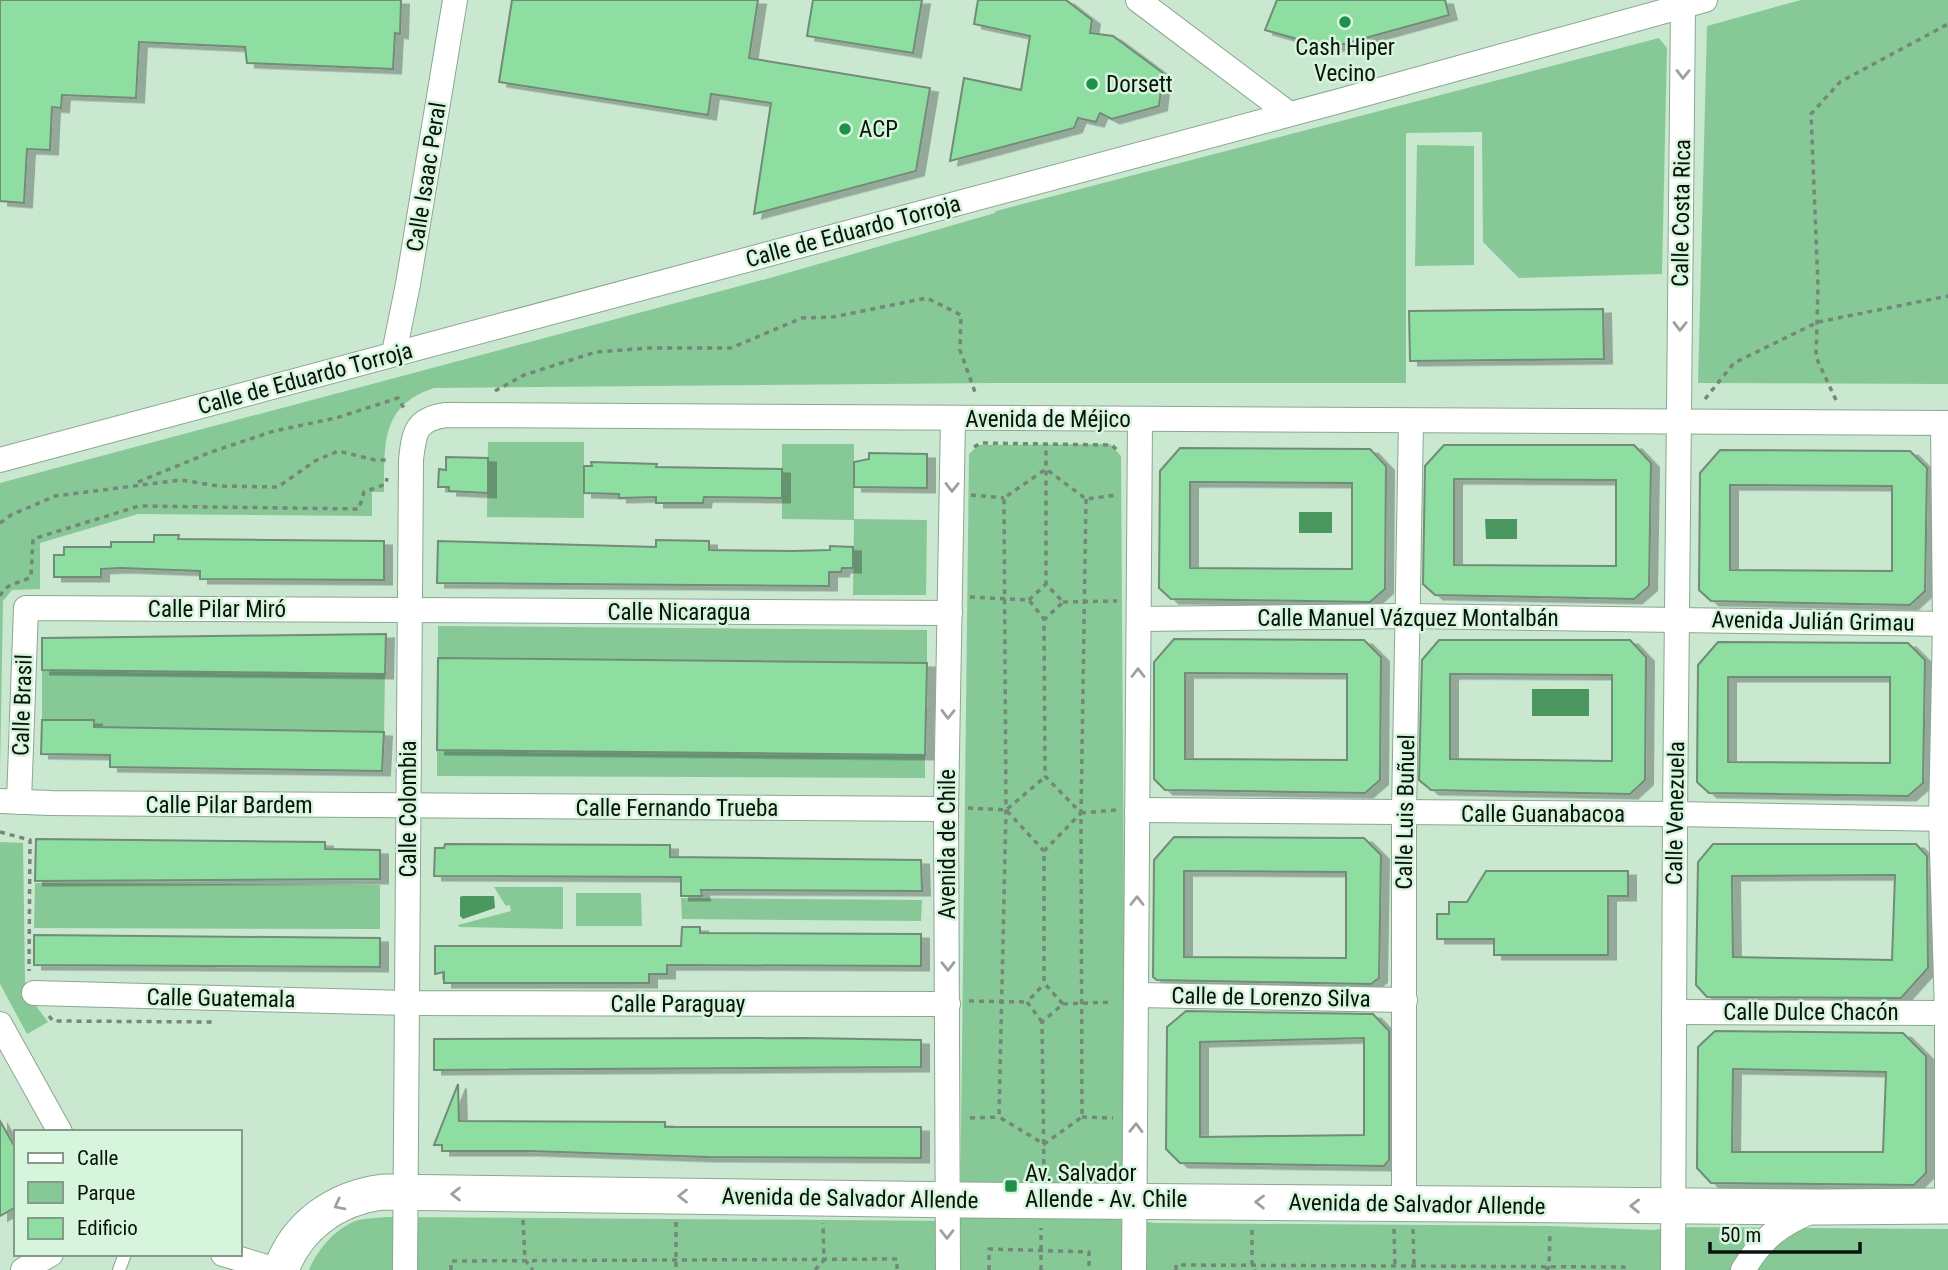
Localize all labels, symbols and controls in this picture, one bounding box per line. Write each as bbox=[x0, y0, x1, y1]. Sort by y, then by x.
marker: Cash Hiper Vecino bbox=[1337, 14, 1353, 30]
place label: Cash Hiper Vecino bbox=[1295, 34, 1395, 87]
one-way arrow bbox=[1675, 69, 1691, 80]
place label: Dorsett bbox=[1106, 71, 1173, 98]
marker: Dorsett bbox=[1084, 76, 1100, 92]
street label: Calle Isaac Peral bbox=[401, 100, 452, 254]
place label: ACP bbox=[859, 116, 898, 143]
marker: ACP bbox=[837, 121, 853, 137]
street label: Calle Costa Rica bbox=[1667, 139, 1696, 287]
street label: Calle de Eduardo Torroja bbox=[743, 190, 964, 273]
one-way arrow bbox=[1672, 321, 1688, 332]
street label: Calle de Eduardo Torroja bbox=[195, 337, 416, 420]
street label: Avenida de Méjico bbox=[965, 406, 1131, 433]
one-way arrow bbox=[944, 482, 960, 492]
street label: Calle Pilar Miró bbox=[148, 596, 286, 623]
street label: Calle Nicaragua bbox=[608, 599, 750, 626]
street label: Calle Manuel Vázquez Montalbán bbox=[1257, 605, 1559, 632]
street label: Avenida Julián Grimau bbox=[1711, 606, 1915, 637]
street label: Calle Brasil bbox=[7, 654, 38, 756]
one-way arrow bbox=[1130, 668, 1146, 678]
one-way arrow bbox=[940, 709, 955, 720]
street label: Calle Luis Buñuel bbox=[1391, 734, 1420, 890]
street label: Calle Colombia bbox=[395, 740, 422, 878]
street label: Calle Venezuela bbox=[1661, 741, 1690, 885]
street label: Avenida de Chile bbox=[934, 769, 961, 919]
street label: Calle Pilar Bardem bbox=[145, 792, 313, 819]
street label: Calle Fernando Trueba bbox=[576, 795, 778, 822]
street label: Calle Guanabacoa bbox=[1461, 801, 1625, 828]
one-way arrow bbox=[1129, 895, 1145, 906]
one-way arrow bbox=[940, 961, 956, 972]
street label: Calle de Lorenzo Silva bbox=[1171, 982, 1371, 1013]
street label: Calle Guatemala bbox=[146, 984, 296, 1013]
street label: Calle Paraguay bbox=[611, 991, 746, 1018]
street label: Calle Dulce Chacón bbox=[1723, 999, 1899, 1026]
one-way arrow bbox=[1128, 1123, 1144, 1133]
legend bbox=[14, 1130, 242, 1256]
text: Calle bbox=[77, 1146, 119, 1170]
place label: Av. Salvador Allende - Av. Chile bbox=[1025, 1160, 1187, 1213]
marker: Av. Salvador Allende - Av. Chile bbox=[1003, 1178, 1019, 1194]
text: Parque bbox=[77, 1181, 135, 1205]
street label: Avenida de Salvador Allende bbox=[721, 1183, 979, 1214]
one-way arrow bbox=[450, 1187, 461, 1202]
one-way arrow bbox=[677, 1188, 688, 1204]
street label: Avenida de Salvador Allende bbox=[1288, 1189, 1546, 1220]
one-way arrow bbox=[1255, 1194, 1265, 1210]
one-way arrow bbox=[334, 1196, 347, 1210]
one-way arrow bbox=[1629, 1198, 1640, 1214]
scale bar bbox=[1710, 1210, 1860, 1254]
text: Edificio bbox=[77, 1216, 138, 1240]
text: 50 m bbox=[1720, 1223, 1761, 1247]
one-way arrow bbox=[939, 1229, 955, 1240]

